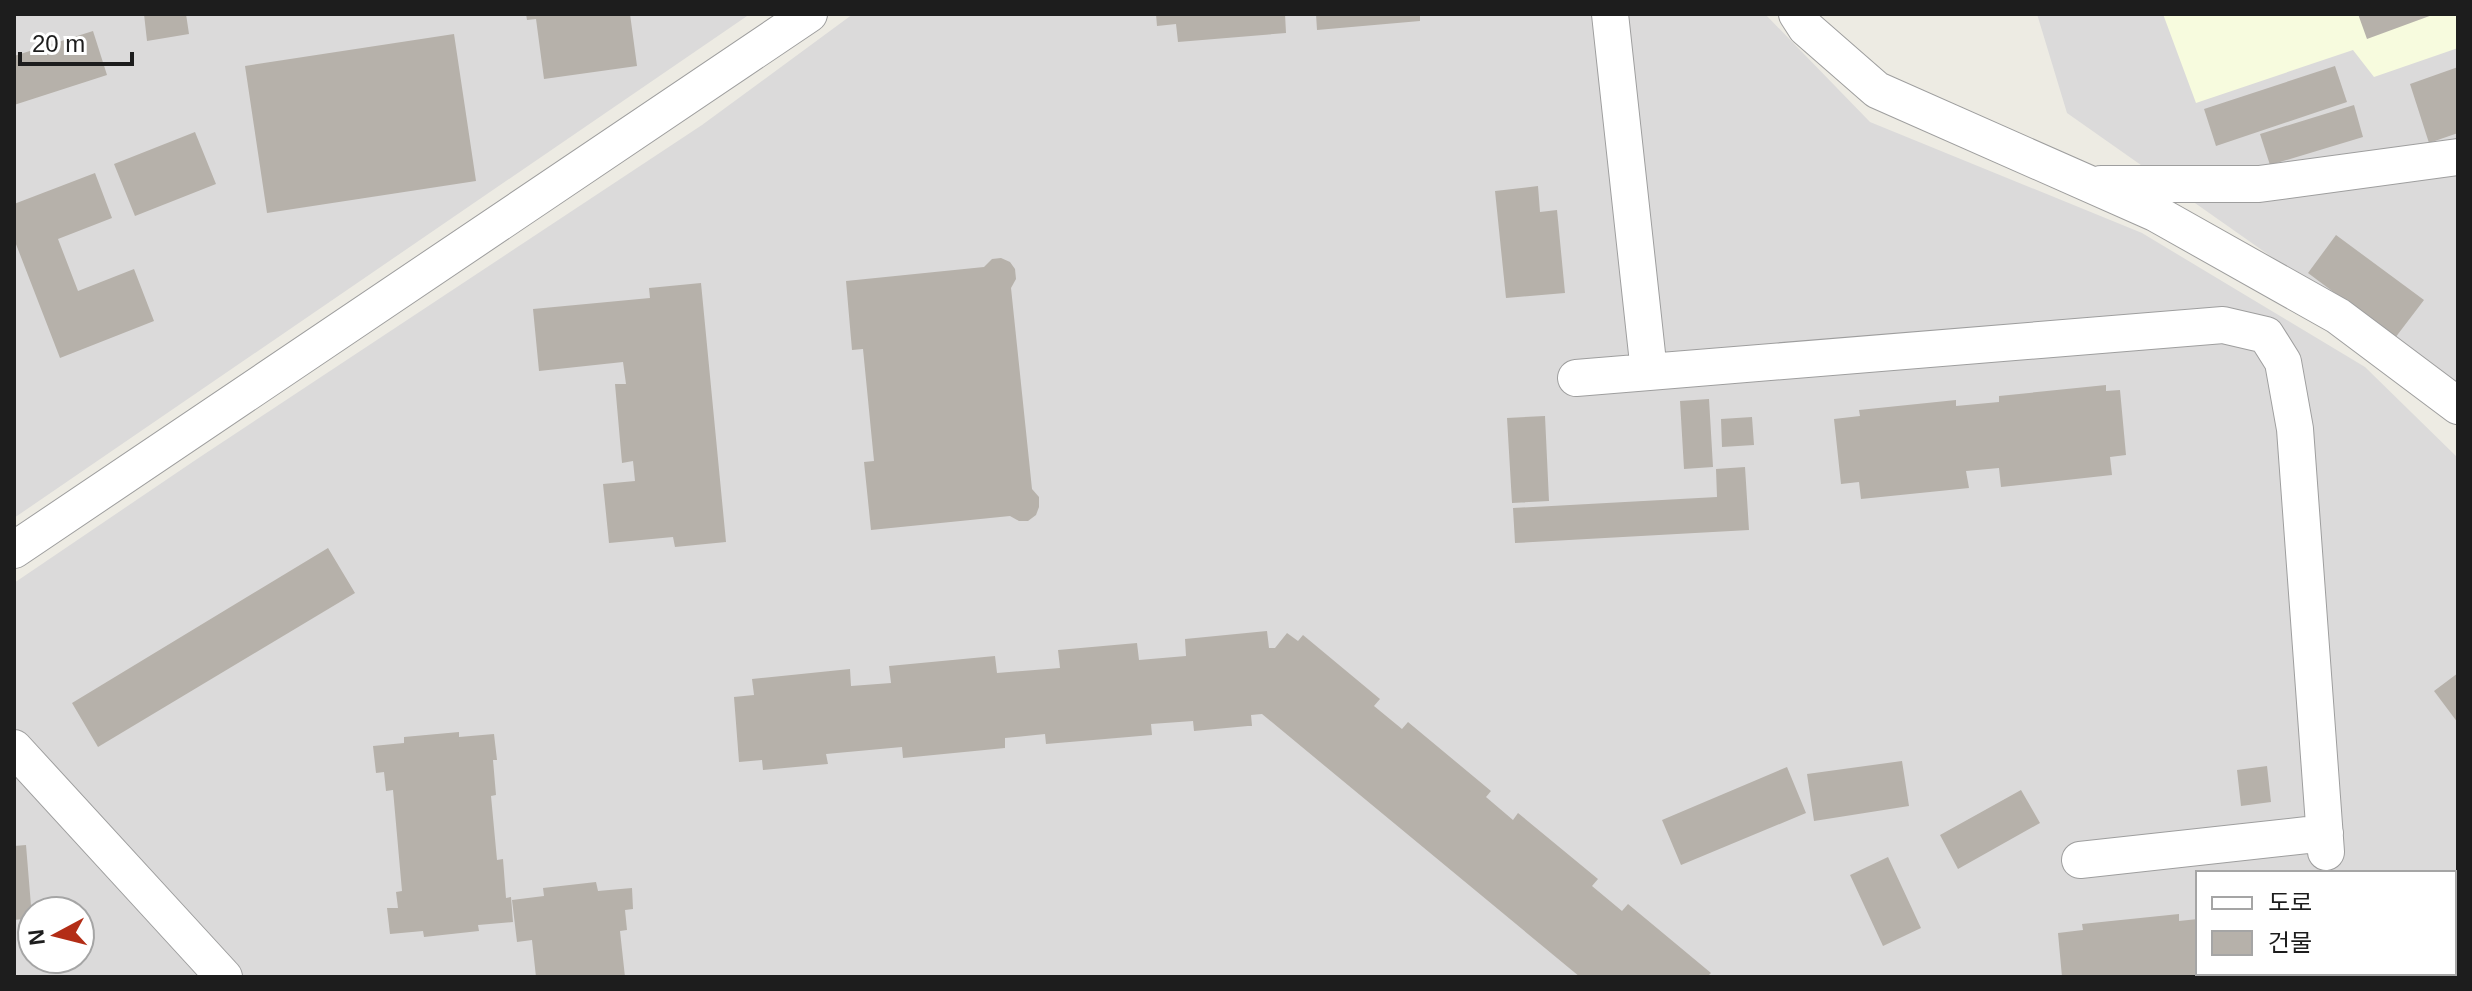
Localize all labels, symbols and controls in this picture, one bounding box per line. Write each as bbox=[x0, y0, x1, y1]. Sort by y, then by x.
scale bar bbox=[20, 16, 132, 66]
text: 20 m bbox=[32, 30, 85, 57]
legend bbox=[2196, 871, 2456, 975]
text: 도로 bbox=[2268, 889, 2312, 916]
north arrow bbox=[16, 895, 96, 975]
text: N bbox=[23, 928, 50, 947]
text: 건물 bbox=[2268, 929, 2312, 956]

